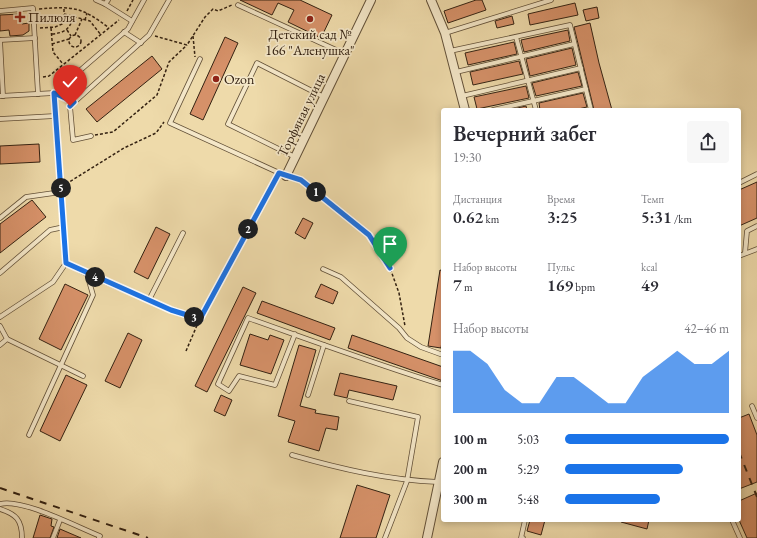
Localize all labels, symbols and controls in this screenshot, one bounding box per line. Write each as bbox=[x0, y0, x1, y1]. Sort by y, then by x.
place label: Пилюля bbox=[28, 8, 76, 26]
marker: Пилюля bbox=[15, 12, 25, 22]
marker: Детский сад № 166 "Аленушка" bbox=[305, 14, 315, 24]
place label: Детский сад № 166 "Аленушка" bbox=[265, 25, 355, 59]
pin bbox=[53, 65, 87, 106]
place label: Ozon bbox=[224, 70, 255, 88]
street label: Торфяная улица bbox=[273, 70, 329, 160]
icon: check bbox=[59, 71, 81, 93]
marker: Ozon bbox=[211, 74, 221, 84]
text: Вечерний забег bbox=[453, 119, 597, 148]
button: share bbox=[687, 121, 729, 163]
text: 19:30 bbox=[453, 149, 481, 166]
pin: 5 bbox=[51, 178, 71, 198]
text: 5 bbox=[58, 181, 64, 195]
pin: 1 bbox=[306, 182, 326, 202]
text: 1 bbox=[313, 185, 319, 199]
text: Дистанция bbox=[453, 192, 502, 206]
text: Время bbox=[547, 192, 575, 206]
text: Темп bbox=[641, 192, 664, 206]
text: 0.62 bbox=[453, 206, 483, 228]
text: 3:25 bbox=[547, 206, 578, 228]
text: 5:31 bbox=[641, 206, 672, 228]
text: km bbox=[483, 212, 499, 226]
text: /km bbox=[672, 212, 692, 226]
pin: 2 bbox=[238, 219, 258, 239]
text: 2 bbox=[245, 222, 251, 236]
pin bbox=[373, 227, 407, 268]
icon: arrive bbox=[379, 233, 401, 255]
text: Набор высоты bbox=[453, 260, 517, 274]
text: Пульс bbox=[547, 260, 575, 274]
text: kcal bbox=[641, 260, 658, 274]
pin: 4 bbox=[85, 267, 105, 287]
text: 4 bbox=[92, 270, 98, 284]
text: 7 bbox=[453, 274, 462, 296]
text: 169 bbox=[547, 274, 573, 296]
text: 49 bbox=[641, 274, 658, 296]
text: m bbox=[462, 280, 473, 294]
text: bpm bbox=[573, 280, 595, 294]
pin: 3 bbox=[184, 307, 204, 327]
text: 3 bbox=[191, 310, 197, 324]
text: Набор высоты bbox=[453, 320, 529, 337]
text: 42–46 m bbox=[684, 320, 729, 337]
text: 100 m bbox=[453, 431, 487, 448]
text: 5:03 bbox=[517, 431, 539, 448]
text: 200 m bbox=[453, 461, 487, 478]
text: 5:29 bbox=[517, 461, 539, 478]
text: 300 m bbox=[453, 491, 487, 508]
text: 5:48 bbox=[517, 491, 539, 508]

